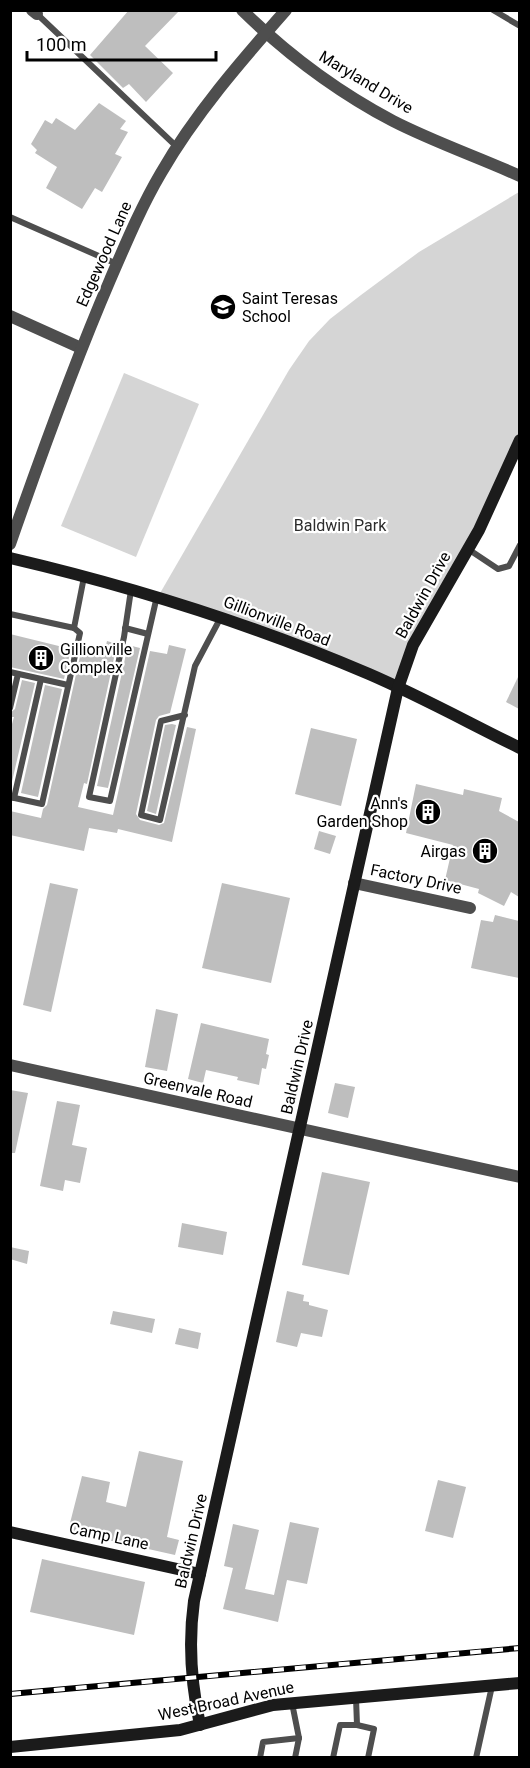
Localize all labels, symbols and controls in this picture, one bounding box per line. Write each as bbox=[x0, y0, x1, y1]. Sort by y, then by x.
scale bar bbox=[27, 24, 216, 62]
text: 100 m bbox=[36, 34, 87, 55]
street label: Maryland Drive bbox=[316, 47, 416, 117]
street label: Edgewood Lane bbox=[72, 198, 136, 310]
place label: Saint Teresas School bbox=[242, 289, 338, 326]
school or university icon: Saint Teresas School bbox=[208, 292, 238, 322]
park label: Baldwin Park bbox=[294, 516, 387, 535]
street label: Baldwin Drive bbox=[391, 548, 455, 642]
street label: Gillionville Road bbox=[221, 592, 333, 650]
place label: Gillionville Complex bbox=[60, 640, 132, 677]
building icon: Gillionville Complex bbox=[26, 643, 56, 673]
place label: Ann's Garden Shop bbox=[316, 794, 408, 831]
building icon: Ann's Garden Shop bbox=[413, 797, 443, 827]
building icon: Airgas bbox=[470, 836, 500, 866]
place label: Airgas bbox=[420, 842, 466, 861]
street label: Factory Drive bbox=[369, 860, 463, 898]
street label: Baldwin Drive bbox=[277, 1018, 317, 1116]
street label: Greenvale Road bbox=[142, 1068, 254, 1112]
street label: Baldwin Drive bbox=[171, 1492, 211, 1590]
street label: Camp Lane bbox=[68, 1518, 150, 1554]
street label: West Broad Avenue bbox=[156, 1677, 296, 1725]

